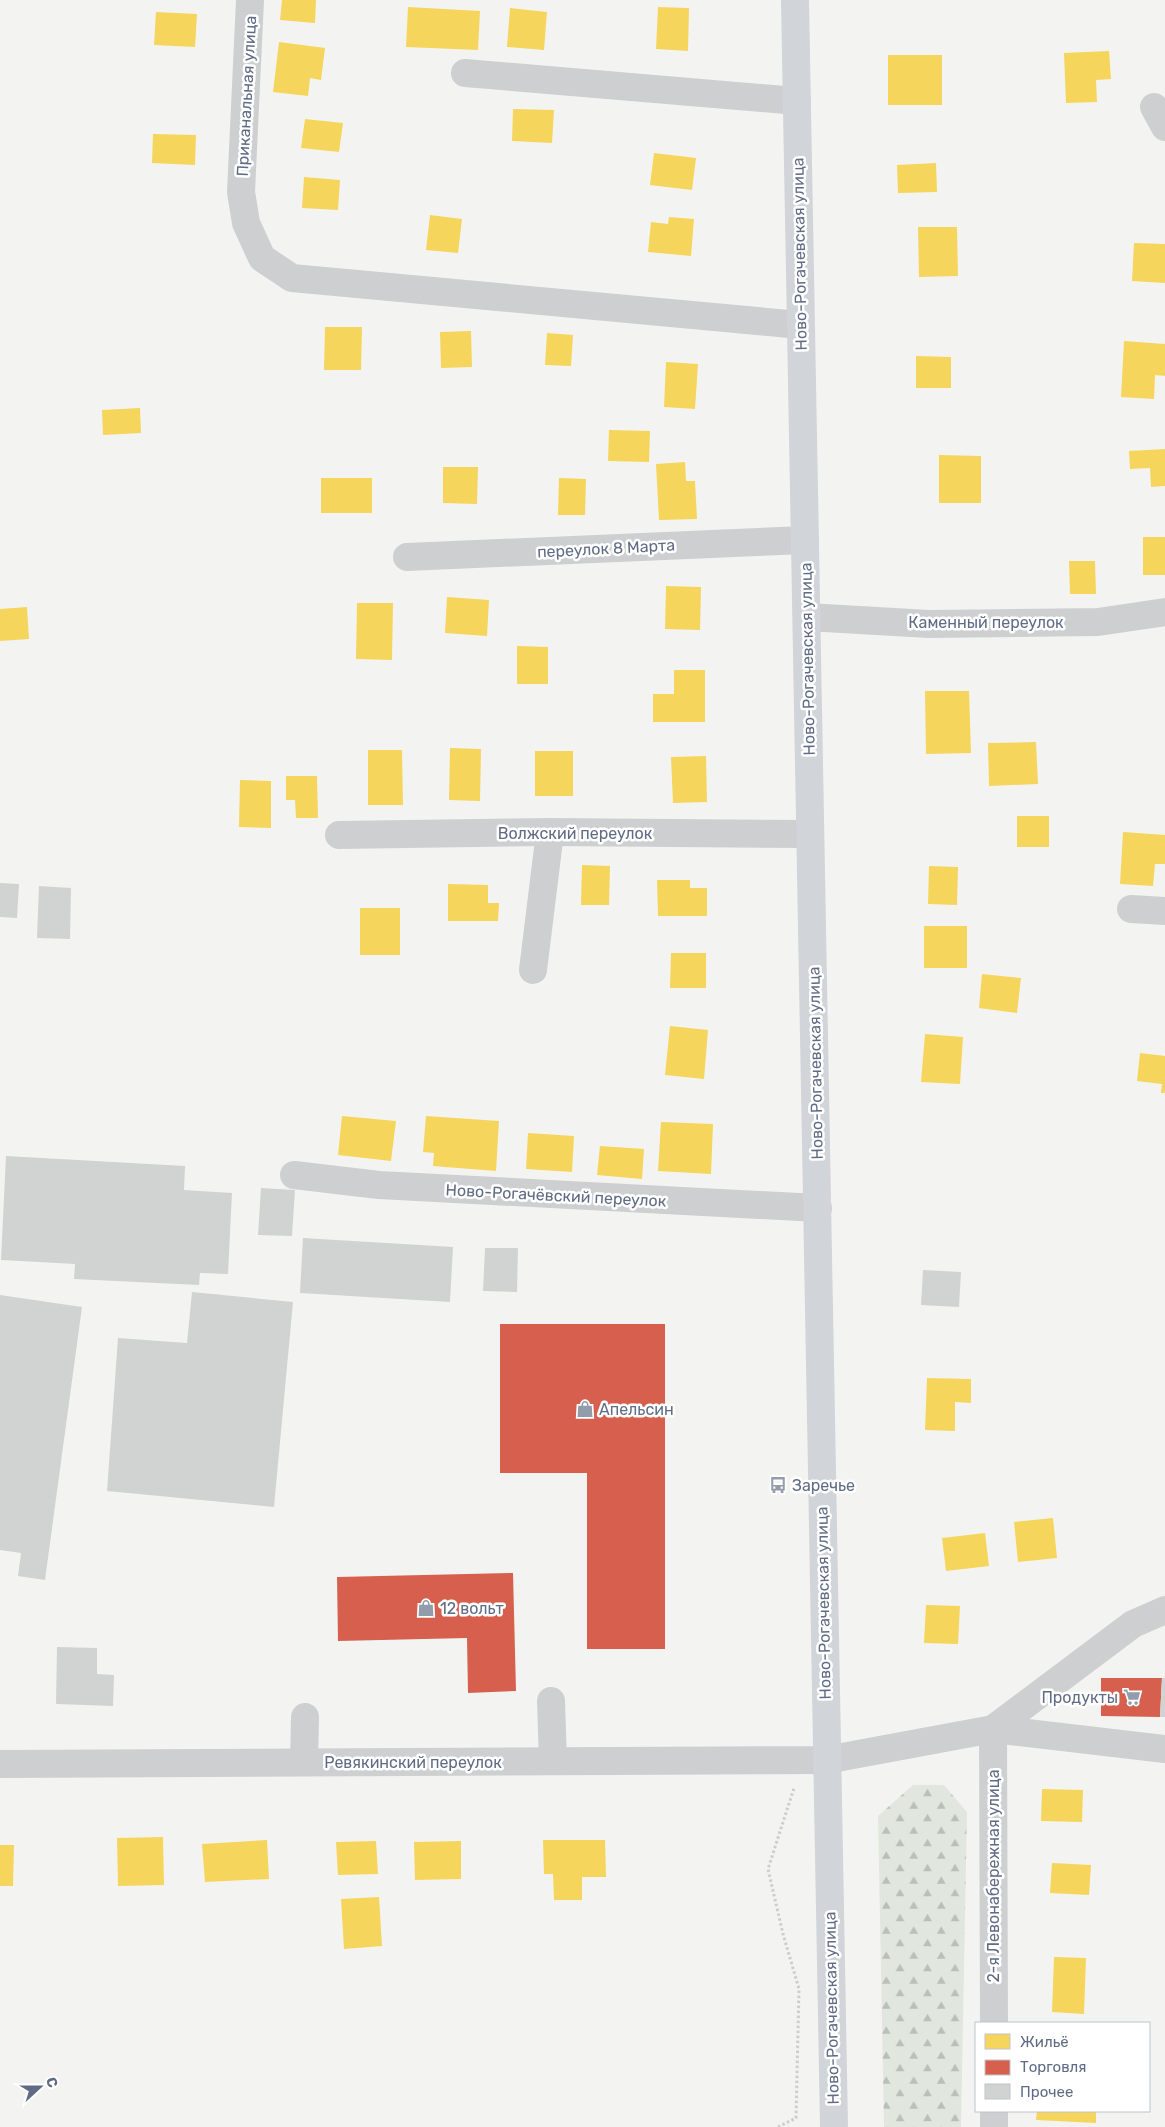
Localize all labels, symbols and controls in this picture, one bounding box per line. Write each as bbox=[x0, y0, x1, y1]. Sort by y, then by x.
street label: Приканальная улица bbox=[233, 15, 260, 177]
street label: Ново-Рогачевская улица bbox=[788, 157, 811, 351]
street label: переулок 8 Марта bbox=[537, 535, 675, 562]
street label: Ново-Рогачевская улица bbox=[796, 562, 819, 756]
street label: Каменный переулок bbox=[908, 613, 1064, 632]
street label: Волжский переулок bbox=[498, 824, 653, 843]
street label: Ново-Рогачевская улица bbox=[804, 966, 827, 1160]
street label: Ново-Рогачёвский переулок bbox=[445, 1180, 667, 1211]
shop icon: Апельсин bbox=[575, 1399, 595, 1419]
place label: Апельсин bbox=[599, 1400, 674, 1419]
bus stop icon: Заречье bbox=[768, 1475, 788, 1495]
place label: Заречье bbox=[792, 1476, 855, 1495]
street label: Ново-Рогачевская улица bbox=[812, 1506, 835, 1700]
shop icon: 12 вольт bbox=[416, 1598, 436, 1618]
place label: 12 вольт bbox=[440, 1599, 504, 1618]
supermarket icon: Продукты bbox=[1122, 1687, 1142, 1707]
place label: Продукты bbox=[1041, 1688, 1118, 1707]
street label: Ревякинский переулок bbox=[324, 1753, 502, 1772]
street label: 2-я Левонабережная улица bbox=[984, 1769, 1003, 1983]
street label: Ново-Рогачевская улица bbox=[820, 1911, 843, 2105]
legend bbox=[975, 2022, 1150, 2112]
text: Жильё bbox=[1020, 2033, 1069, 2051]
text: Торговля bbox=[1020, 2058, 1086, 2076]
north arrow bbox=[15, 2062, 65, 2112]
text: С bbox=[42, 2075, 61, 2090]
text: Прочее bbox=[1020, 2083, 1073, 2101]

